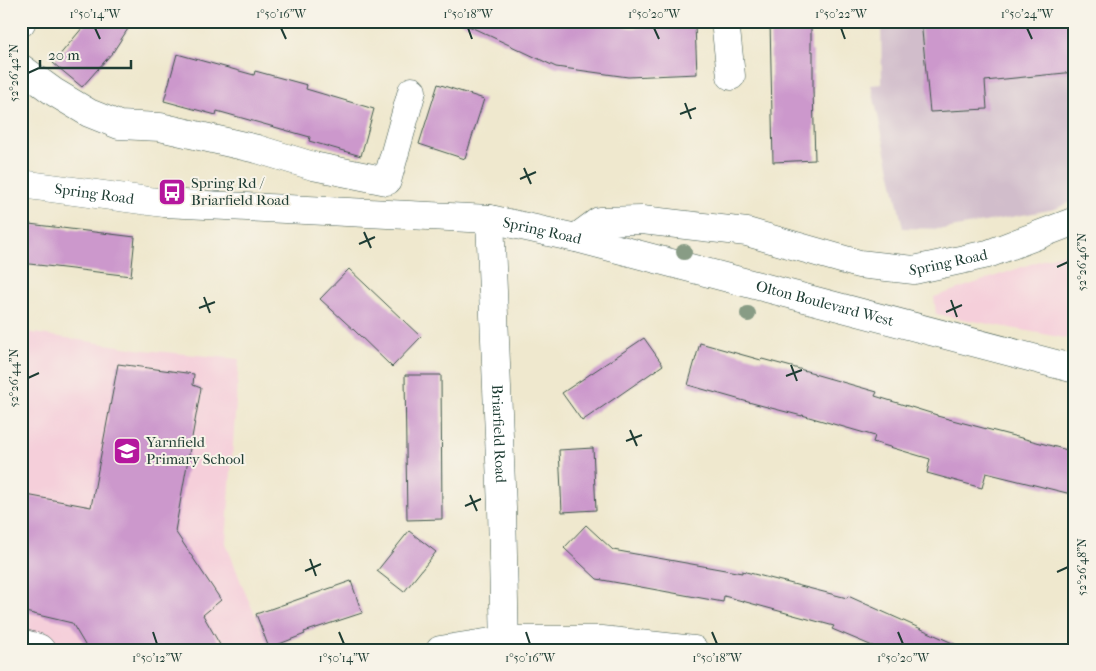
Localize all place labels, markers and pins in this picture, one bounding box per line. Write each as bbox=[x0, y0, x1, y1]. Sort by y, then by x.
place label: Spring Rd / Briarfield Road bbox=[191, 174, 290, 209]
bus stop icon: Spring Rd / Briarfield Road bbox=[157, 177, 187, 207]
place label: Yarnfield Primary School bbox=[145, 433, 245, 468]
school or university icon: Yarnfield Primary School bbox=[112, 436, 142, 466]

